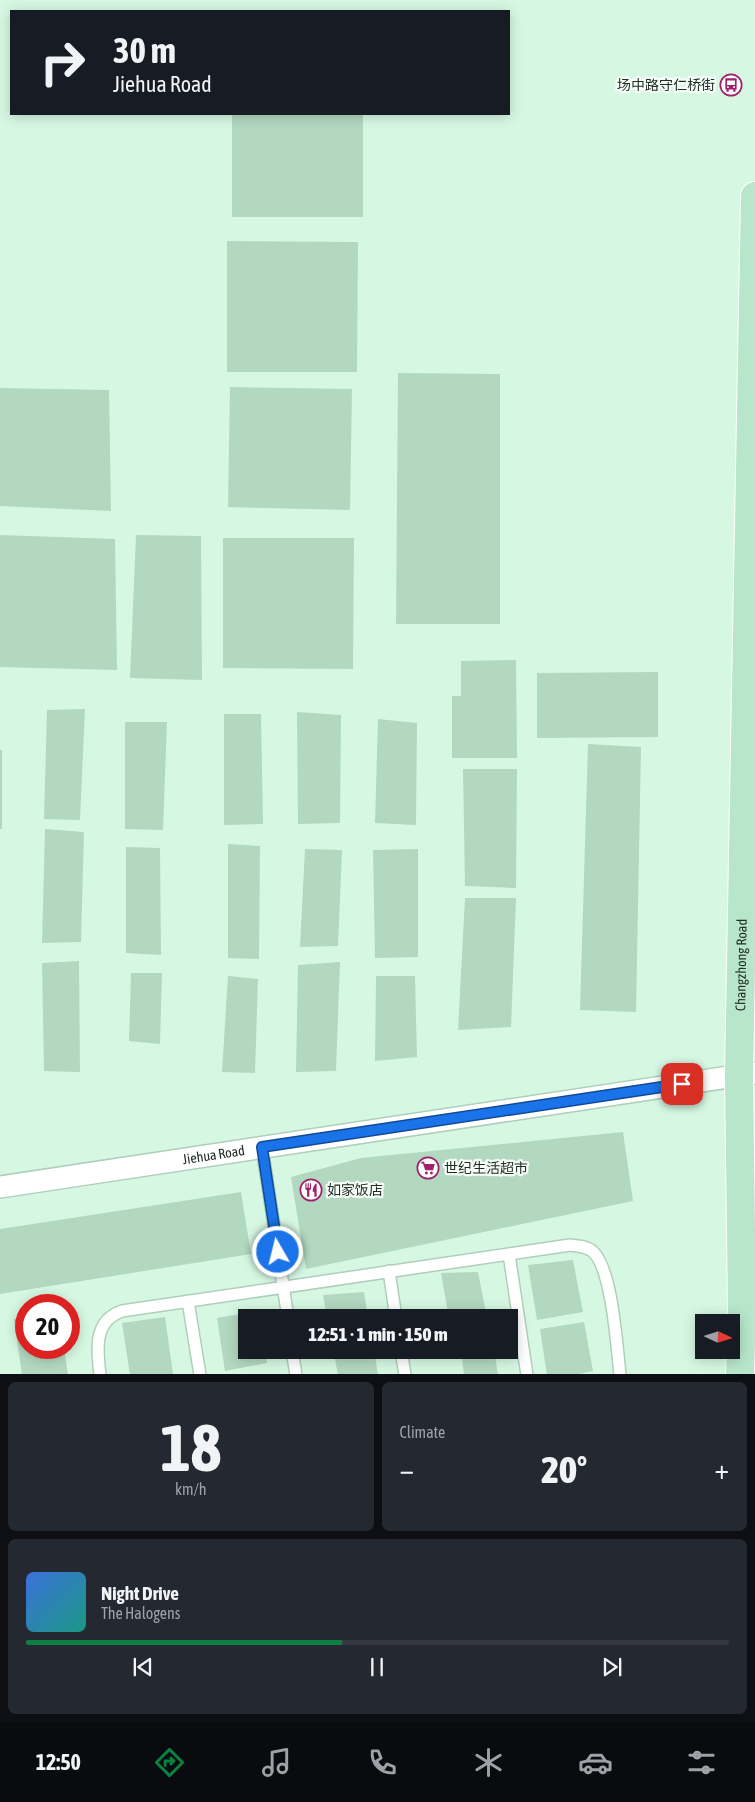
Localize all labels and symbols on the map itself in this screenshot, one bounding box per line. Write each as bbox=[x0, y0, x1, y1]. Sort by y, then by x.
bus stop icon: 场中路守仁桥街 bbox=[719, 73, 743, 97]
place label: 场中路守仁桥街 bbox=[617, 77, 715, 93]
street label: Changzhong Road bbox=[732, 919, 750, 1011]
pin bbox=[661, 1063, 703, 1105]
street label: Jiehua Road bbox=[181, 1142, 246, 1167]
supermarket icon: 世纪生活超市 bbox=[416, 1156, 440, 1180]
place label: 世纪生活超市 bbox=[444, 1160, 528, 1176]
restaurant icon: 如家饭店 bbox=[299, 1178, 323, 1202]
place label: 如家饭店 bbox=[327, 1182, 383, 1198]
position arrow bbox=[251, 1225, 303, 1277]
speed limit sign: 20 bbox=[15, 1294, 80, 1359]
north arrow bbox=[695, 1314, 740, 1359]

